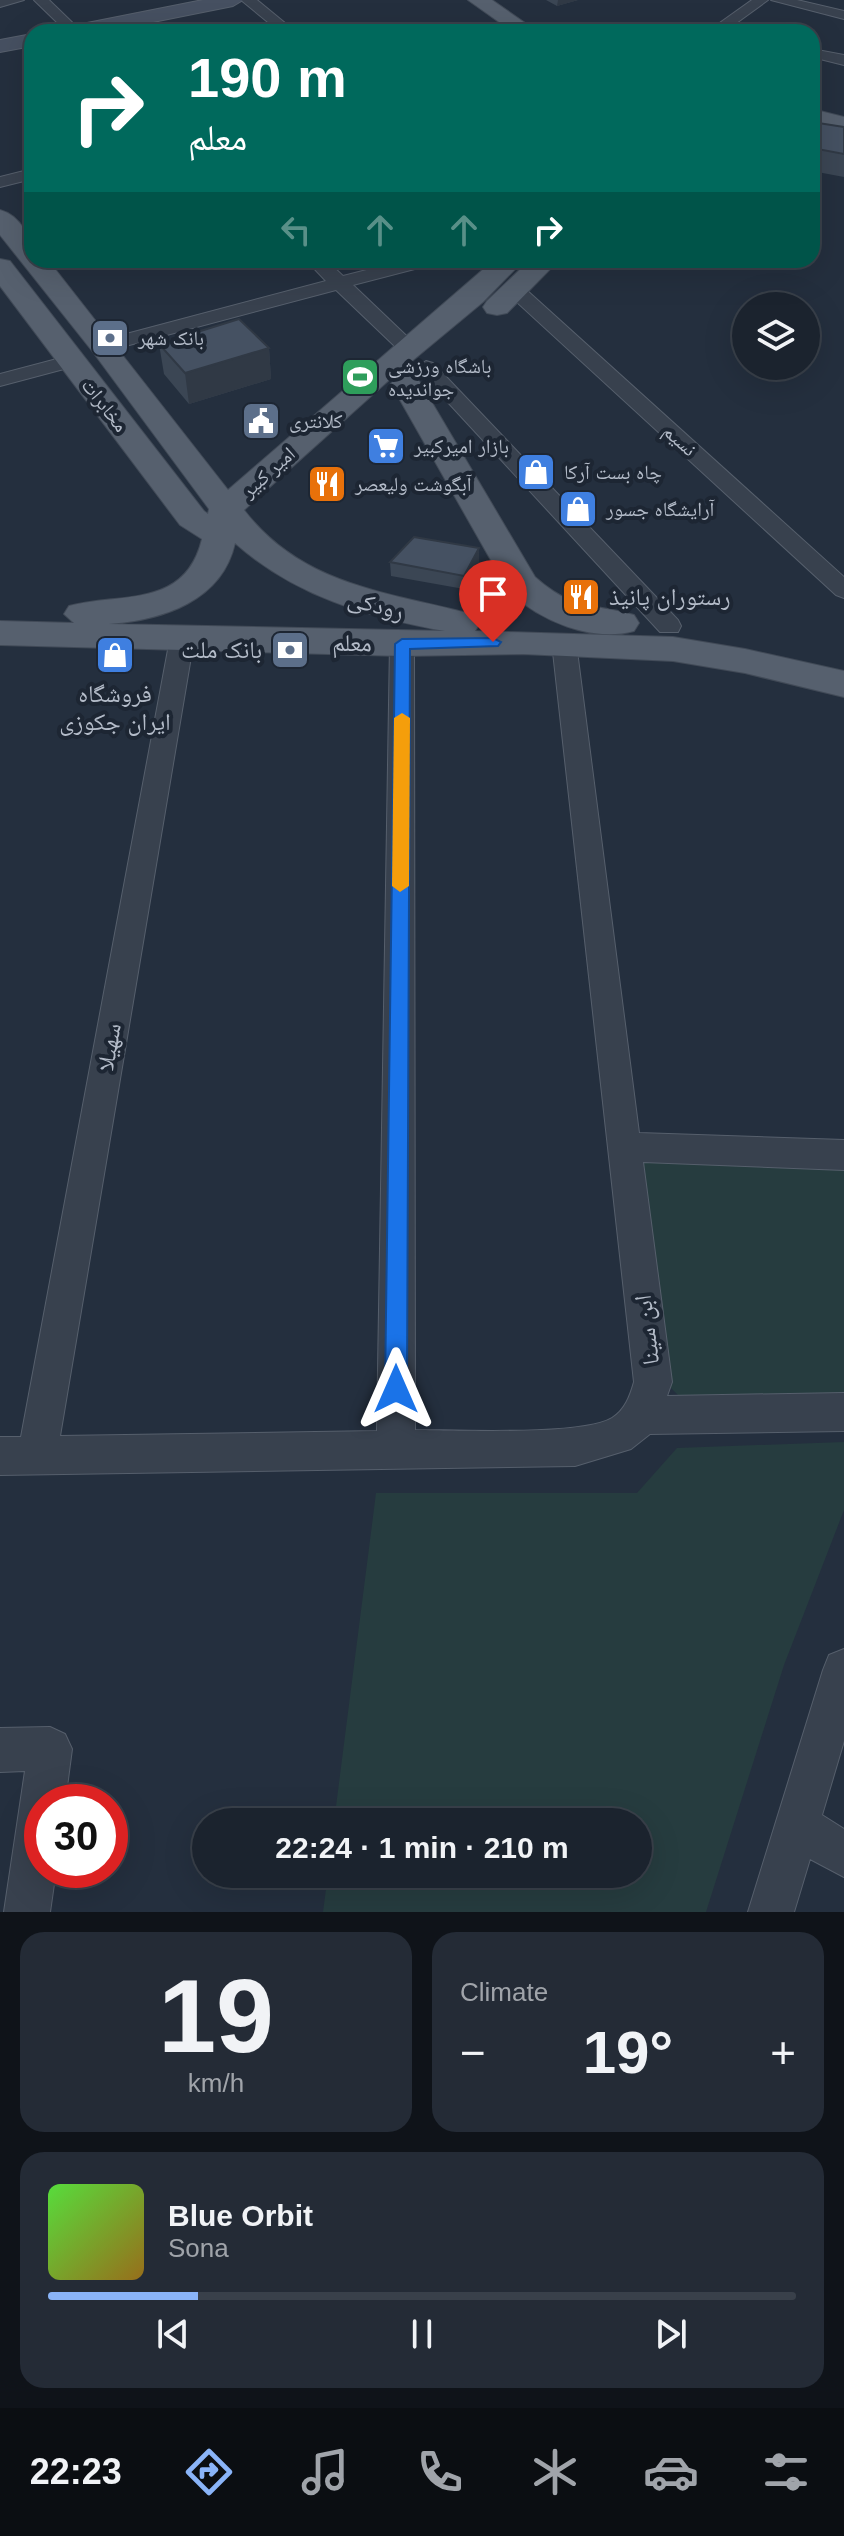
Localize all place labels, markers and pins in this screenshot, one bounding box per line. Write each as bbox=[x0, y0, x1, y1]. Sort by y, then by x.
bank icon: بانک شهر bbox=[89, 317, 131, 359]
place label: بانک شهر bbox=[137, 327, 204, 350]
place label: باشگاه ورزشی جواندیده bbox=[388, 355, 491, 400]
sports icon: باشگاه ورزشی جواندیده bbox=[339, 356, 381, 398]
public building icon: کلانتری bbox=[240, 400, 282, 442]
place label: کلانتری bbox=[289, 410, 343, 433]
supermarket icon: بازار امیرکبیر bbox=[365, 425, 407, 467]
place label: بازار امیرکبیر bbox=[413, 435, 509, 458]
shop icon: چاه بست آرکا bbox=[515, 451, 557, 493]
place label: چاه بست آرکا bbox=[564, 461, 662, 484]
restaurant icon: آبگوشت ولیعصر bbox=[306, 463, 348, 505]
place label: آبگوشت ولیعصر bbox=[354, 473, 472, 496]
shop icon: آرایشگاه جسور bbox=[557, 488, 599, 530]
place label: آرایشگاه جسور bbox=[605, 498, 715, 520]
pin bbox=[459, 560, 527, 642]
restaurant icon: رستوران پانیذ bbox=[560, 576, 602, 618]
place label: رستوران پانیذ bbox=[609, 583, 731, 611]
bank icon: بانک ملت bbox=[269, 629, 311, 671]
shop icon: فروشگاه ایران جکوزی bbox=[94, 634, 136, 676]
place label: بانک ملت bbox=[181, 636, 262, 664]
place label: فروشگاه ایران جکوزی bbox=[59, 680, 171, 736]

